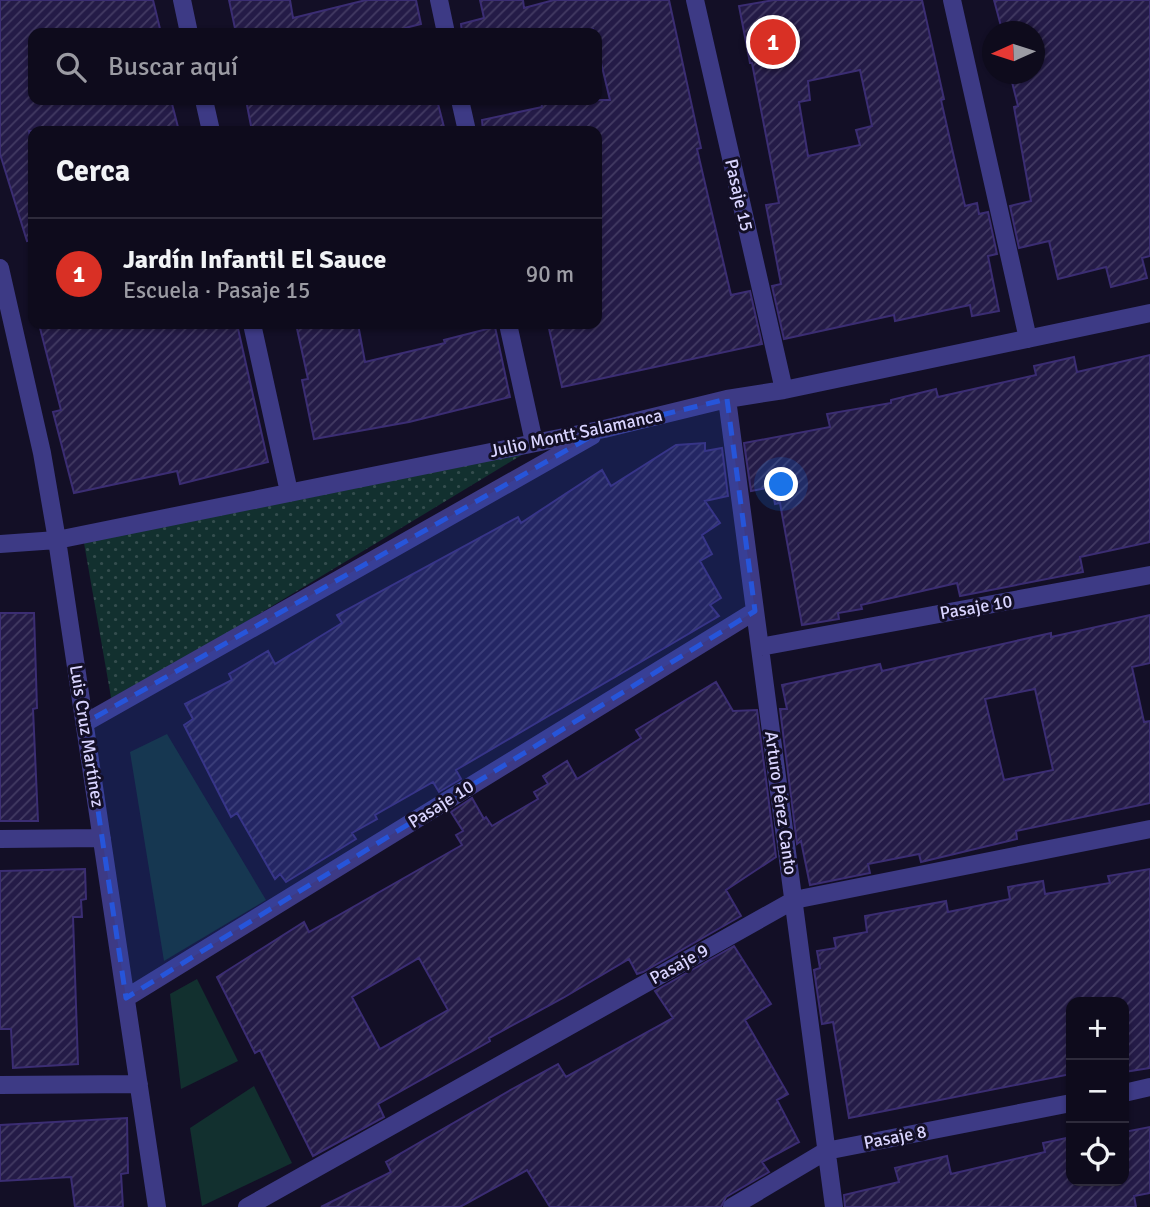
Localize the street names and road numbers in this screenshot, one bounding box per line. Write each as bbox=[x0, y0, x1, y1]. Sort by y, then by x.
street label: Pasaje 15 bbox=[720, 157, 758, 233]
street label: Julio Montt Salamanca bbox=[488, 404, 664, 462]
street label: Pasaje 10 bbox=[938, 590, 1014, 624]
street label: Luis Cruz Martínez bbox=[65, 663, 109, 809]
street label: Arturo Pérez Canto bbox=[760, 730, 802, 876]
street label: Pasaje 10 bbox=[404, 775, 478, 833]
street label: Pasaje 9 bbox=[646, 939, 712, 989]
street label: Pasaje 8 bbox=[862, 1120, 928, 1154]

